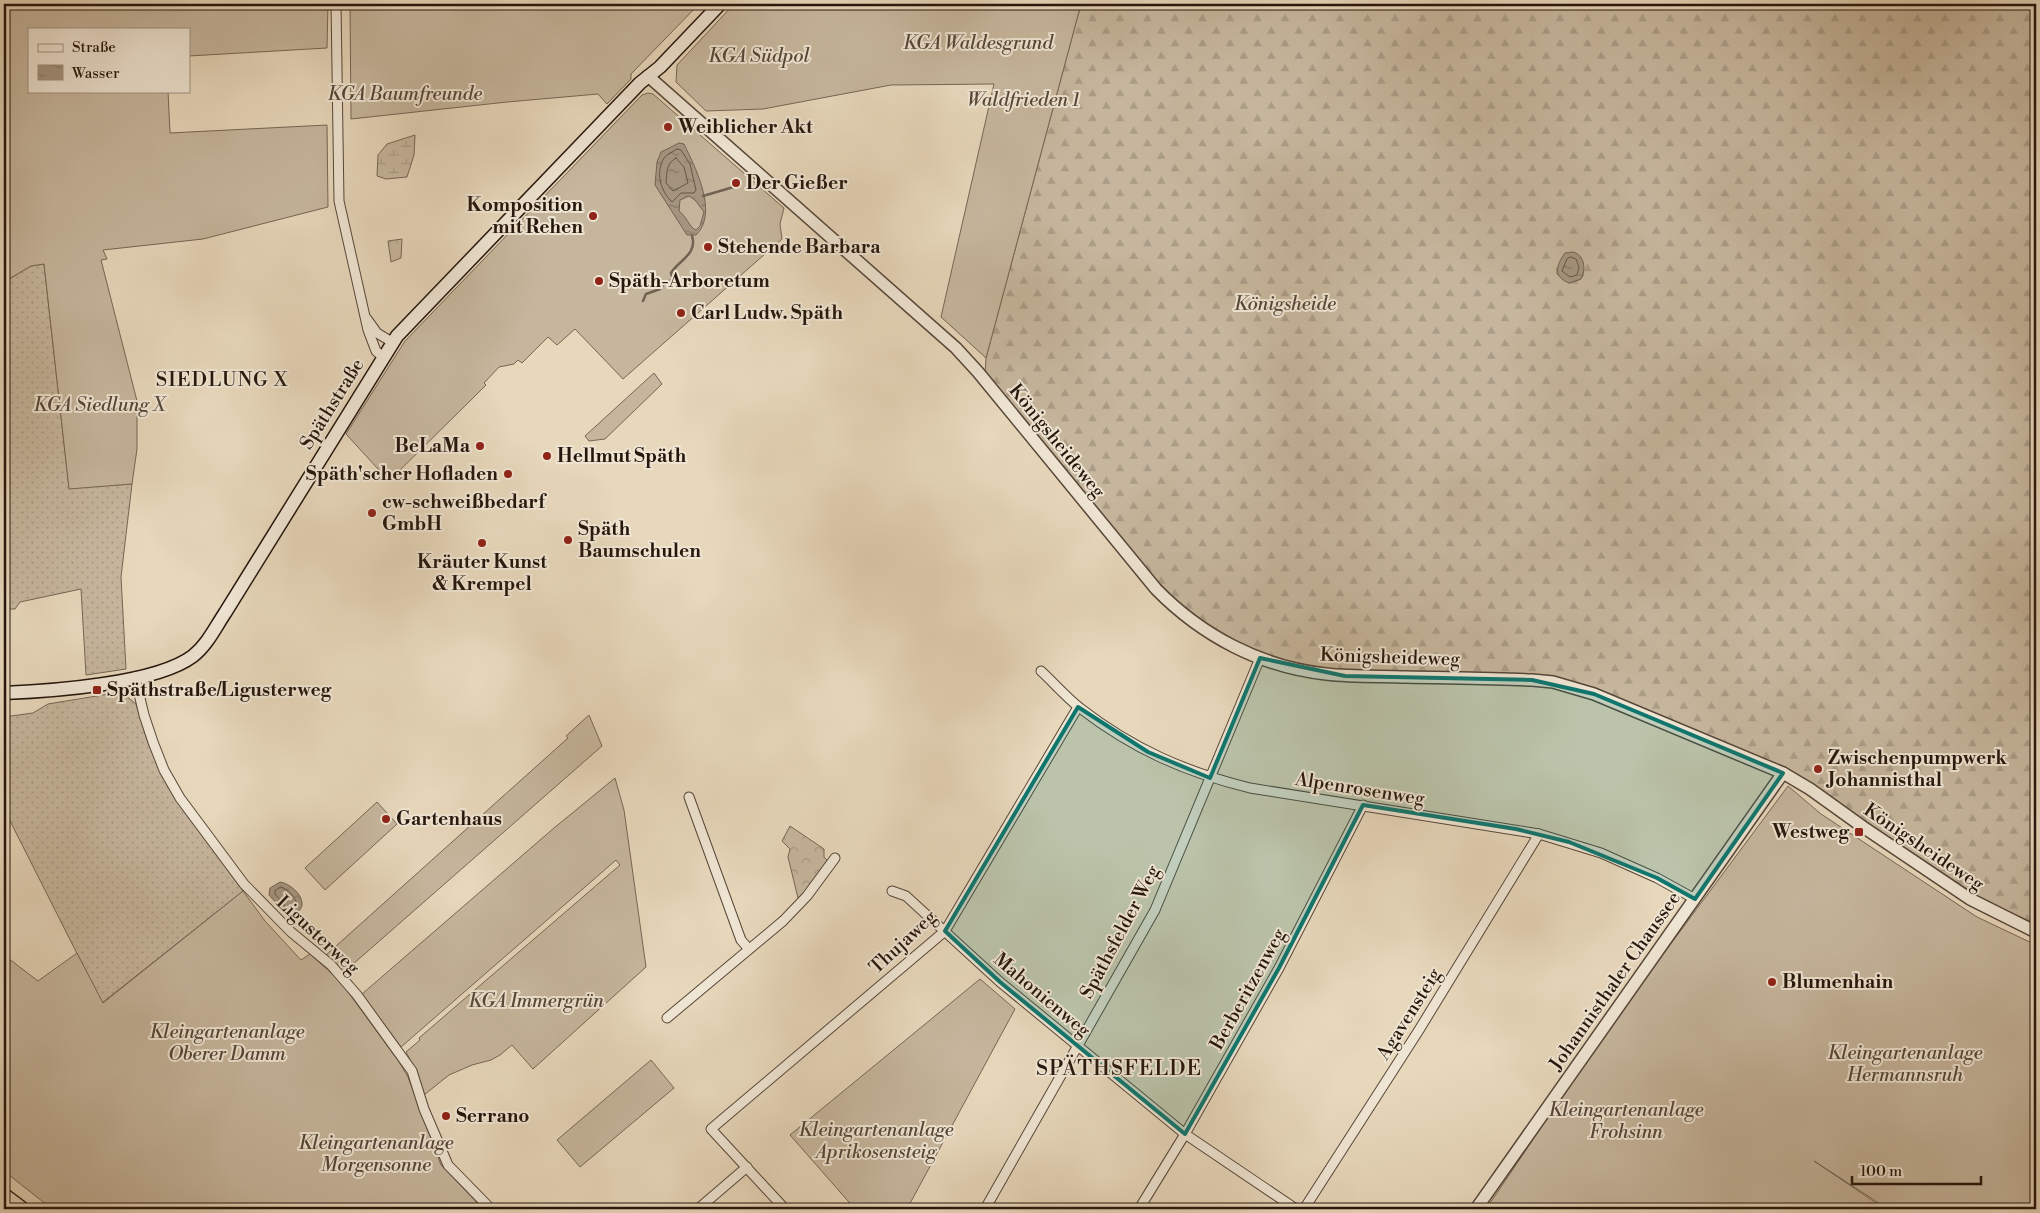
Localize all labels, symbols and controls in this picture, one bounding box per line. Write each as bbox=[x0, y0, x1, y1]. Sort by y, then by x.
legend bbox=[28, 28, 190, 92]
park label: KGA Waldesgrund bbox=[903, 31, 1054, 55]
text: Straße bbox=[72, 38, 116, 57]
park label: KGA Südpol bbox=[708, 44, 810, 68]
text: Wasser bbox=[71, 64, 120, 83]
park label: KGA Baumfreunde bbox=[328, 82, 483, 106]
park label: Waldfrieden 1 bbox=[967, 88, 1079, 112]
place label: Weiblicher Akt bbox=[677, 115, 813, 139]
marker: Weiblicher Akt bbox=[662, 121, 674, 133]
place label: Der Gießer bbox=[746, 171, 848, 195]
marker: Der Gießer bbox=[730, 177, 742, 189]
place label: Komposition mit Rehen bbox=[466, 193, 583, 239]
marker: Komposition mit Rehen bbox=[587, 210, 599, 222]
place label: Stehende Barbara bbox=[718, 235, 881, 259]
marker: Stehende Barbara bbox=[702, 241, 714, 253]
place label: Späth-Arboretum bbox=[609, 269, 770, 293]
marker: Späth-Arboretum bbox=[593, 275, 605, 287]
park label: Königsheide bbox=[1234, 292, 1336, 316]
place label: Carl Ludw. Späth bbox=[691, 301, 843, 325]
marker: Carl Ludw. Späth bbox=[675, 307, 687, 319]
street label: Späthstraße bbox=[295, 354, 369, 454]
district label: SIEDLUNG X bbox=[156, 368, 288, 393]
street label: Königsheideweg bbox=[1004, 379, 1111, 503]
park label: KGA Siedlung X bbox=[34, 393, 167, 417]
place label: BeLaMa bbox=[394, 434, 471, 458]
marker: BeLaMa bbox=[474, 440, 486, 452]
place label: Hellmut Späth bbox=[557, 444, 687, 468]
marker: Hellmut Späth bbox=[541, 450, 553, 462]
place label: Späth'scher Hofladen bbox=[306, 462, 498, 486]
marker: Späth'scher Hofladen bbox=[502, 468, 514, 480]
place label: cw-schweißbedarf GmbH bbox=[382, 490, 547, 536]
marker: cw-schweißbedarf GmbH bbox=[366, 507, 378, 519]
place label: Späth Baumschulen bbox=[578, 517, 701, 563]
marker: Späth Baumschulen bbox=[562, 534, 574, 546]
marker: Kräuter Kunst & Krempel bbox=[476, 537, 488, 549]
place label: Kräuter Kunst & Krempel bbox=[417, 550, 547, 596]
street label: Königsheideweg bbox=[1320, 643, 1461, 671]
place label: Späthstraße/Ligusterweg bbox=[107, 678, 333, 702]
marker: Späthstraße/Ligusterweg bbox=[91, 684, 103, 696]
place label: Zwischenpumpwerk Johannisthal bbox=[1825, 746, 2007, 792]
marker: Zwischenpumpwerk Johannisthal bbox=[1812, 763, 1824, 775]
street label: Alpenrosenweg bbox=[1293, 767, 1427, 811]
street label: Königsheideweg bbox=[1859, 798, 1989, 896]
place label: Gartenhaus bbox=[396, 807, 502, 831]
marker: Gartenhaus bbox=[380, 813, 392, 825]
place label: Westweg bbox=[1771, 820, 1850, 844]
marker: Westweg bbox=[1853, 826, 1865, 838]
street label: Späthsfelder Weg bbox=[1075, 861, 1165, 1003]
street label: Johannisthaler Chaussee bbox=[1544, 887, 1686, 1076]
street label: Ligusterweg bbox=[271, 890, 365, 980]
street label: Thujaweg bbox=[864, 905, 942, 979]
street label: Berberitzenweg bbox=[1204, 924, 1291, 1055]
street label: Mahonienweg bbox=[989, 947, 1096, 1043]
street label: Agavensteig bbox=[1371, 964, 1447, 1065]
place label: Blumenhain bbox=[1782, 970, 1893, 994]
marker: Blumenhain bbox=[1766, 976, 1778, 988]
park label: KGA Immergrün bbox=[468, 989, 604, 1013]
park label: Kleingartenanlage Oberer Damm bbox=[150, 1020, 305, 1066]
park label: Kleingartenanlage Hermannsruh bbox=[1828, 1041, 1983, 1087]
district label: SPÄTHSFELDE bbox=[1036, 1054, 1202, 1082]
park label: Kleingartenanlage Frohsinn bbox=[1549, 1098, 1704, 1144]
place label: Serrano bbox=[456, 1104, 530, 1128]
marker: Serrano bbox=[440, 1110, 452, 1122]
park label: Kleingartenanlage Aprikosensteig bbox=[799, 1118, 954, 1164]
park label: Kleingartenanlage Morgensonne bbox=[299, 1131, 454, 1177]
scale bar bbox=[1852, 1153, 1981, 1185]
text: 100 m bbox=[1860, 1162, 1902, 1181]

